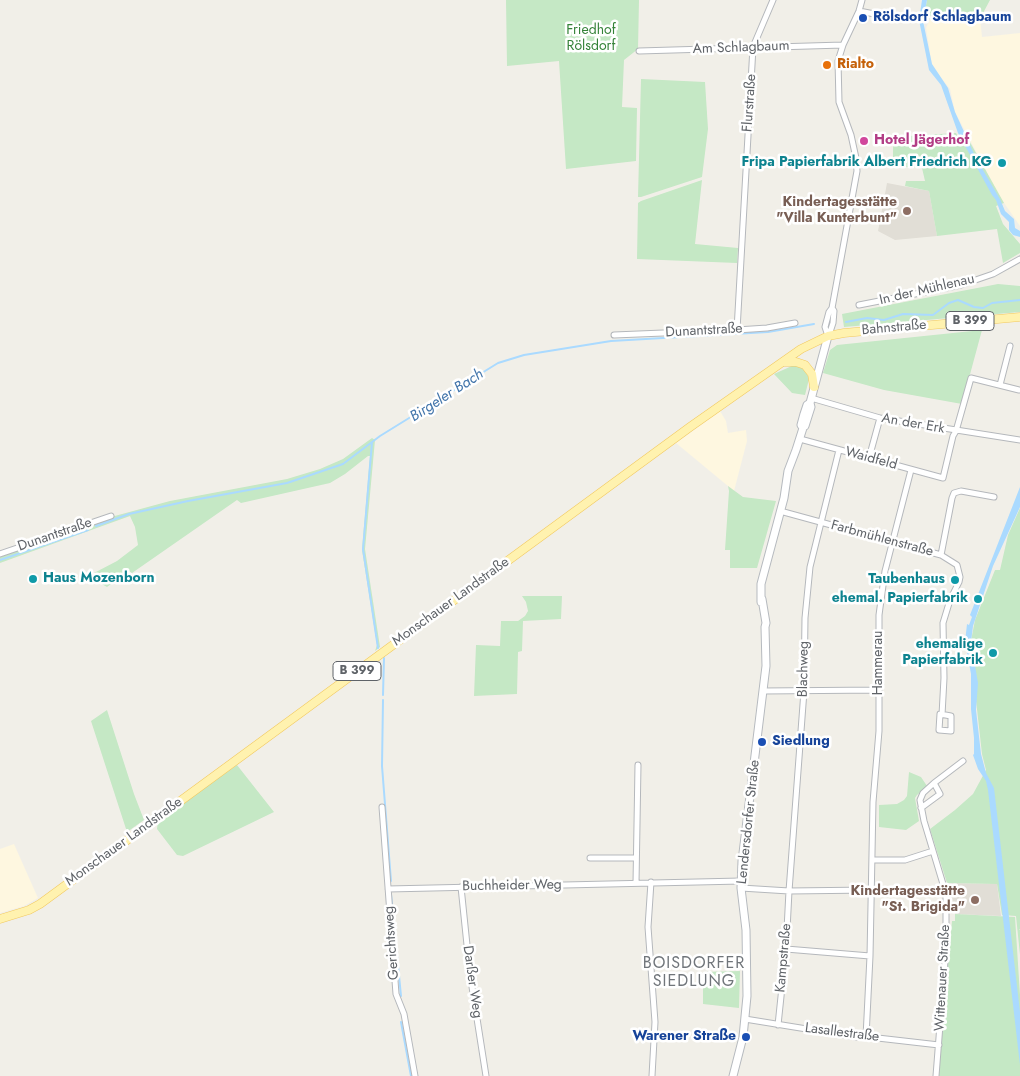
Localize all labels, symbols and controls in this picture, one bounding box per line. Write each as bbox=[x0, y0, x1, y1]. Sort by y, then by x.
place label: Rölsdorf Schlagbaum bbox=[873, 10, 1011, 26]
marker: Rölsdorf Schlagbaum bbox=[857, 12, 869, 24]
park label: Friedhof Rölsdorf bbox=[566, 23, 616, 56]
street label: Am Schlagbaum bbox=[692, 38, 790, 58]
place label: Rialto bbox=[837, 57, 874, 73]
marker: Rialto bbox=[821, 59, 833, 71]
street label: Flurstraße bbox=[740, 73, 760, 133]
place label: Hotel Jägerhof bbox=[874, 133, 969, 149]
marker: Hotel Jägerhof bbox=[858, 135, 870, 147]
place label: Fripa Papierfabrik Albert Friedrich KG bbox=[741, 155, 992, 171]
marker: Fripa Papierfabrik Albert Friedrich KG bbox=[996, 157, 1008, 169]
place label: Kindertagesstätte "Villa Kunterbunt" bbox=[776, 195, 897, 228]
marker: Kindertagesstätte "Villa Kunterbunt" bbox=[901, 205, 913, 217]
street label: In der Mühlenau bbox=[878, 271, 976, 309]
road number: B 399 bbox=[946, 312, 994, 331]
street label: Bahnstraße bbox=[861, 317, 927, 339]
street label: Dunantstraße bbox=[665, 321, 743, 341]
water label: Birgeler Bach bbox=[407, 366, 487, 426]
street label: An der Erk bbox=[880, 410, 946, 438]
street label: Waidfeld bbox=[843, 444, 899, 474]
street label: Dunantstraße bbox=[16, 514, 94, 556]
street label: Farbmühlenstraße bbox=[829, 517, 935, 561]
street label: Monschauer Landstraße bbox=[389, 554, 513, 650]
place label: Haus Mozenborn bbox=[43, 571, 155, 587]
place label: Taubenhaus bbox=[868, 572, 945, 588]
marker: Haus Mozenborn bbox=[27, 573, 39, 585]
marker: Taubenhaus bbox=[949, 574, 961, 586]
place label: ehemal. Papierfabrik bbox=[832, 591, 968, 607]
marker: ehemal. Papierfabrik bbox=[972, 593, 984, 605]
street label: Hammerau bbox=[871, 631, 887, 695]
place label: ehemalige Papierfabrik bbox=[902, 637, 983, 670]
street label: Blachweg bbox=[795, 641, 813, 697]
marker: ehemalige Papierfabrik bbox=[987, 647, 999, 659]
road number: B 399 bbox=[333, 661, 381, 680]
place label: Siedlung bbox=[772, 734, 830, 750]
marker: Siedlung bbox=[756, 736, 768, 748]
street label: Lendersdorfer Straße bbox=[734, 759, 764, 885]
street label: Monschauer Landstraße bbox=[62, 794, 186, 890]
street label: Buchheider Weg bbox=[462, 877, 562, 895]
place label: Kindertagesstätte "St. Brigida" bbox=[851, 884, 965, 916]
marker: Kindertagesstätte "St. Brigida" bbox=[969, 894, 981, 906]
street label: Gerichtsweg bbox=[381, 906, 403, 980]
street label: Kampstraße bbox=[773, 923, 795, 993]
street label: Wittenauer Straße bbox=[932, 924, 954, 1032]
street label: Darßer Weg bbox=[459, 945, 485, 1019]
district label: BOISDORFER SIEDLUNG bbox=[642, 954, 746, 992]
street label: Lasallestraße bbox=[804, 1020, 880, 1046]
place label: Warener Straße bbox=[632, 1029, 736, 1045]
marker: Warener Straße bbox=[740, 1031, 752, 1043]

